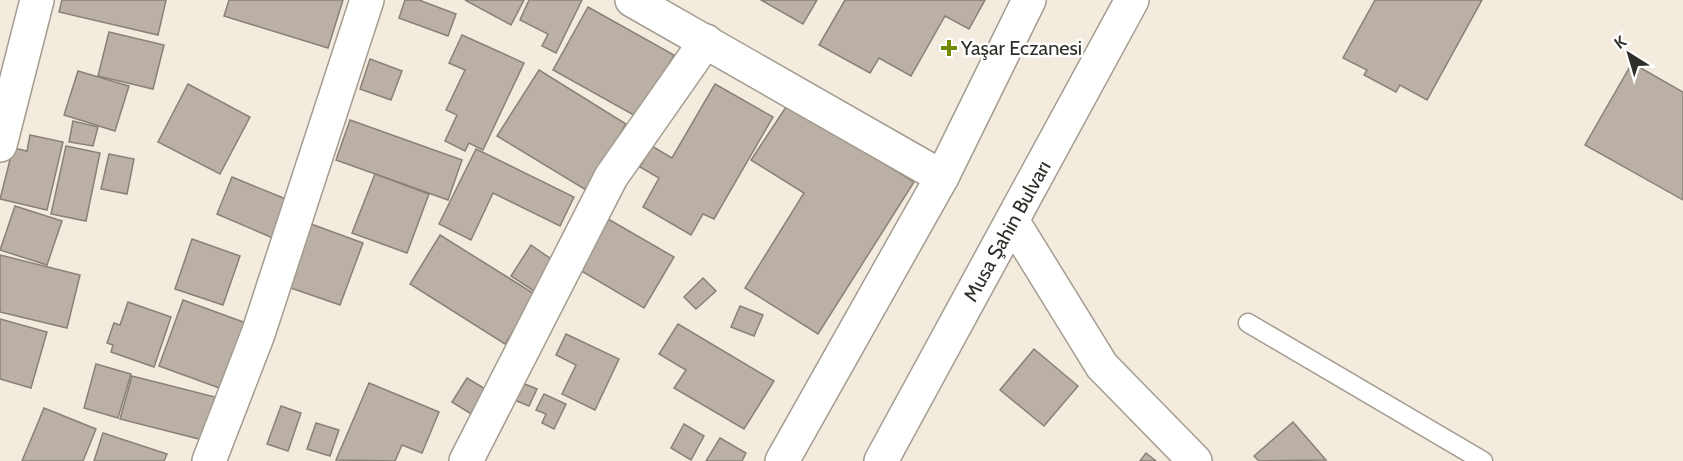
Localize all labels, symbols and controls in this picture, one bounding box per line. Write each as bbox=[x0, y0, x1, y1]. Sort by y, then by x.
north arrow bbox=[1599, 24, 1659, 84]
text: K bbox=[1611, 32, 1630, 53]
place label: Yaşar Eczanesi bbox=[960, 36, 1082, 60]
marker: Yaşar Eczanesi bbox=[942, 41, 956, 55]
street label: Musa Şahin Bulvarı bbox=[958, 156, 1056, 306]

